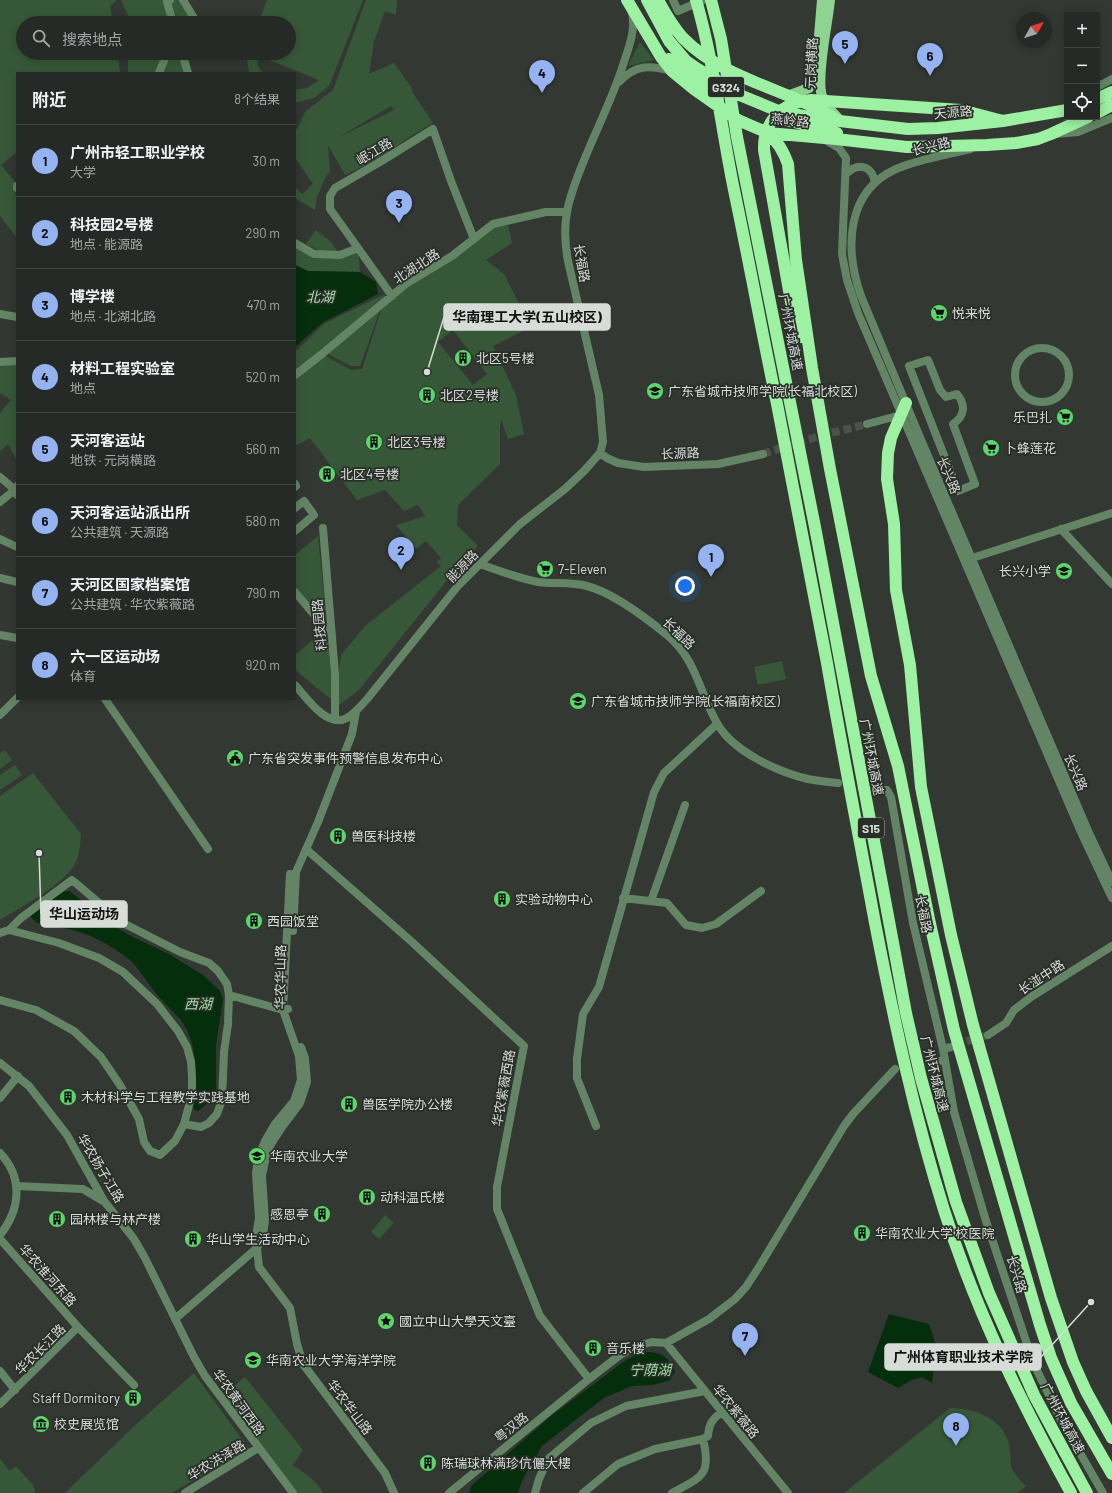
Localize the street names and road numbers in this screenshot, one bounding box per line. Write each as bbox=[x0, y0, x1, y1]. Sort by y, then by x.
street label: 元岗横路 bbox=[802, 37, 820, 89]
road number: G324 bbox=[708, 77, 744, 97]
street label: 天源路 bbox=[933, 102, 973, 122]
street label: 燕岭路 bbox=[770, 110, 810, 130]
street label: 岷江路 bbox=[353, 134, 395, 168]
street label: 长兴路 bbox=[910, 134, 952, 158]
street label: 长福路 bbox=[571, 242, 593, 284]
street label: 北湖北路 bbox=[390, 245, 442, 287]
street label: 广州环城高速 bbox=[776, 292, 806, 372]
street label: 长源路 bbox=[660, 444, 700, 462]
street label: 长兴路 bbox=[934, 454, 964, 496]
street label: 能源路 bbox=[443, 546, 481, 586]
street label: 科技园路 bbox=[309, 598, 329, 652]
street label: 长福路 bbox=[659, 614, 699, 652]
street label: 广州环城高速 bbox=[857, 717, 887, 797]
street label: 长兴路 bbox=[1061, 751, 1091, 793]
road number: S15 bbox=[858, 818, 884, 838]
street label: 长福路 bbox=[912, 893, 936, 935]
street label: 华农华山路 bbox=[271, 944, 289, 1010]
street label: 长湴中路 bbox=[1015, 956, 1067, 998]
street label: 广州环城高速 bbox=[918, 1034, 952, 1114]
street label: 华农紫薇西路 bbox=[488, 1048, 518, 1128]
street label: 华农扬子江路 bbox=[74, 1130, 128, 1206]
street label: 华农淮河东路 bbox=[16, 1241, 80, 1309]
street label: 长兴路 bbox=[1004, 1253, 1030, 1295]
street label: 华农长江路 bbox=[11, 1320, 69, 1378]
street label: 华农黄河西路 bbox=[210, 1366, 268, 1438]
street label: 华农华山路 bbox=[324, 1376, 376, 1438]
street label: 广州环城高速 bbox=[1038, 1380, 1088, 1456]
street label: 华农紫薇路 bbox=[709, 1381, 763, 1441]
street label: 粤汉路 bbox=[491, 1409, 531, 1445]
street label: 华农洪泽路 bbox=[184, 1436, 248, 1484]

